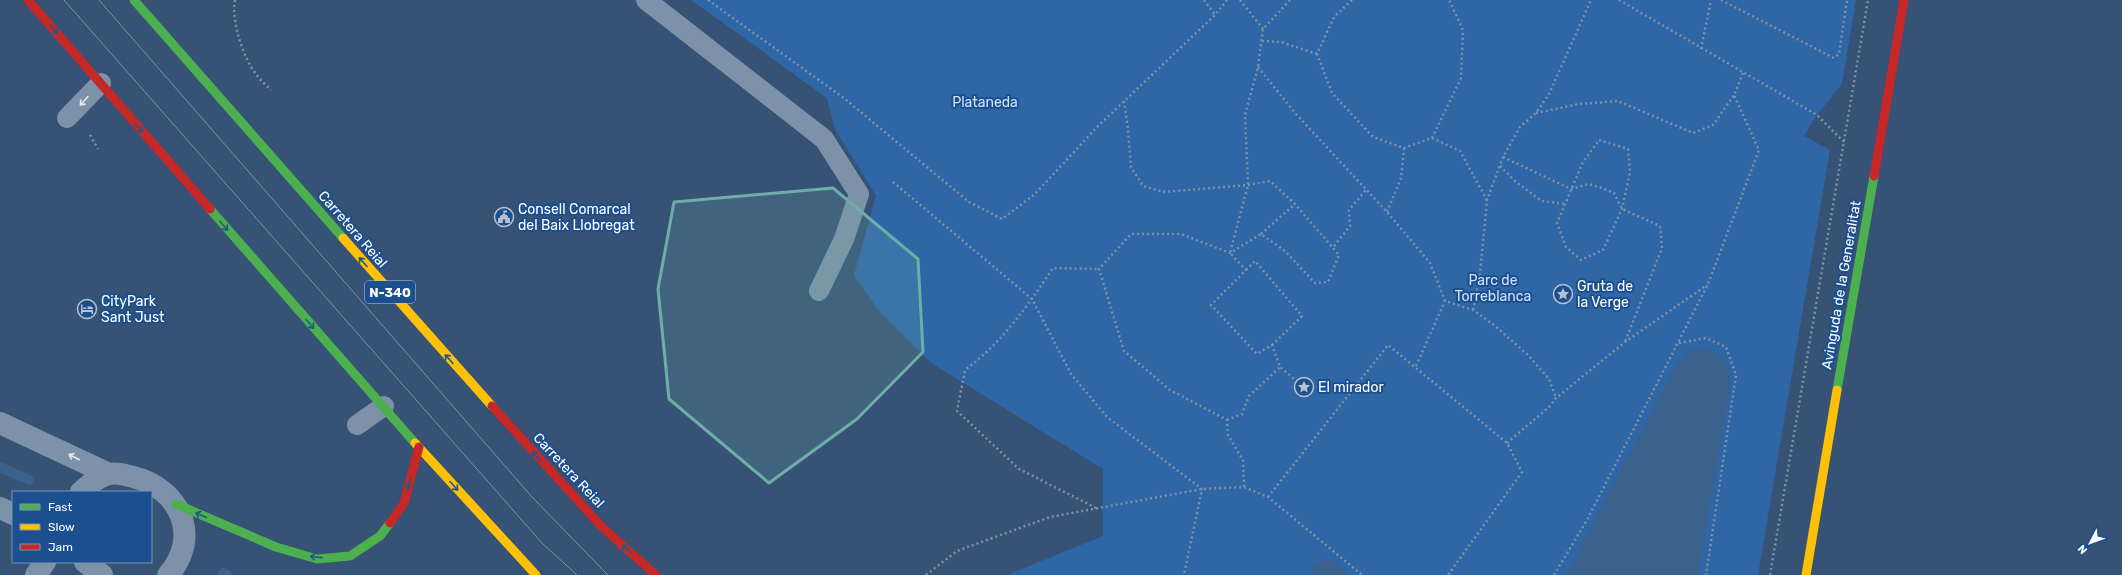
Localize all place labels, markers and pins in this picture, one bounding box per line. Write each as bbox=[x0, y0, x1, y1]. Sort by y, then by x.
place label: Consell Comarcal del Baix Llobregat bbox=[518, 201, 635, 234]
public building icon: Consell Comarcal del Baix Llobregat bbox=[493, 206, 515, 228]
place label: Gruta de la Verge bbox=[1577, 278, 1633, 311]
place icon: Gruta de la Verge bbox=[1552, 283, 1574, 305]
place label: CityPark Sant Just bbox=[101, 293, 165, 326]
hotel icon: CityPark Sant Just bbox=[76, 298, 98, 320]
place icon: El mirador bbox=[1293, 376, 1315, 398]
place label: El mirador bbox=[1318, 379, 1384, 396]

